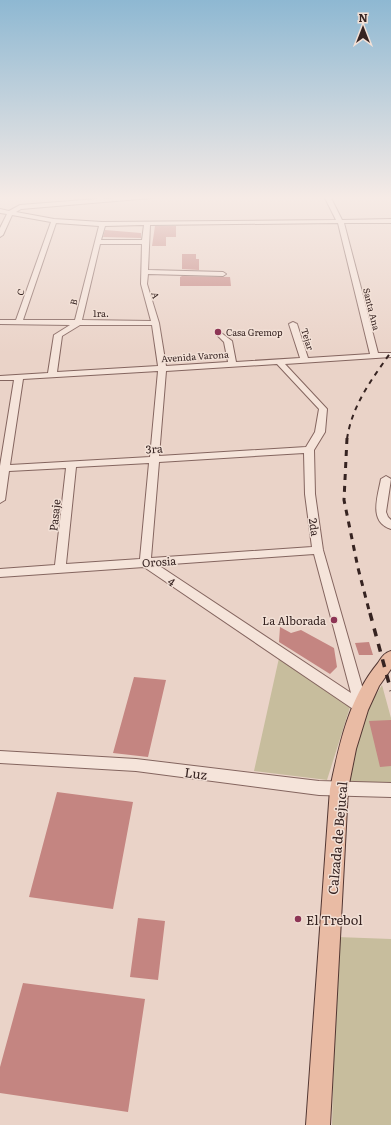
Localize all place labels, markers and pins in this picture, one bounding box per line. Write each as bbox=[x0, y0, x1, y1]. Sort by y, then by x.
place label: Casa Gremop bbox=[226, 325, 283, 339]
marker: Casa Gremop bbox=[213, 327, 223, 337]
place label: La Alborada bbox=[262, 612, 326, 628]
marker: La Alborada bbox=[329, 615, 339, 625]
place label: El Trebol bbox=[306, 910, 363, 929]
marker: El Trebol bbox=[293, 914, 303, 924]

